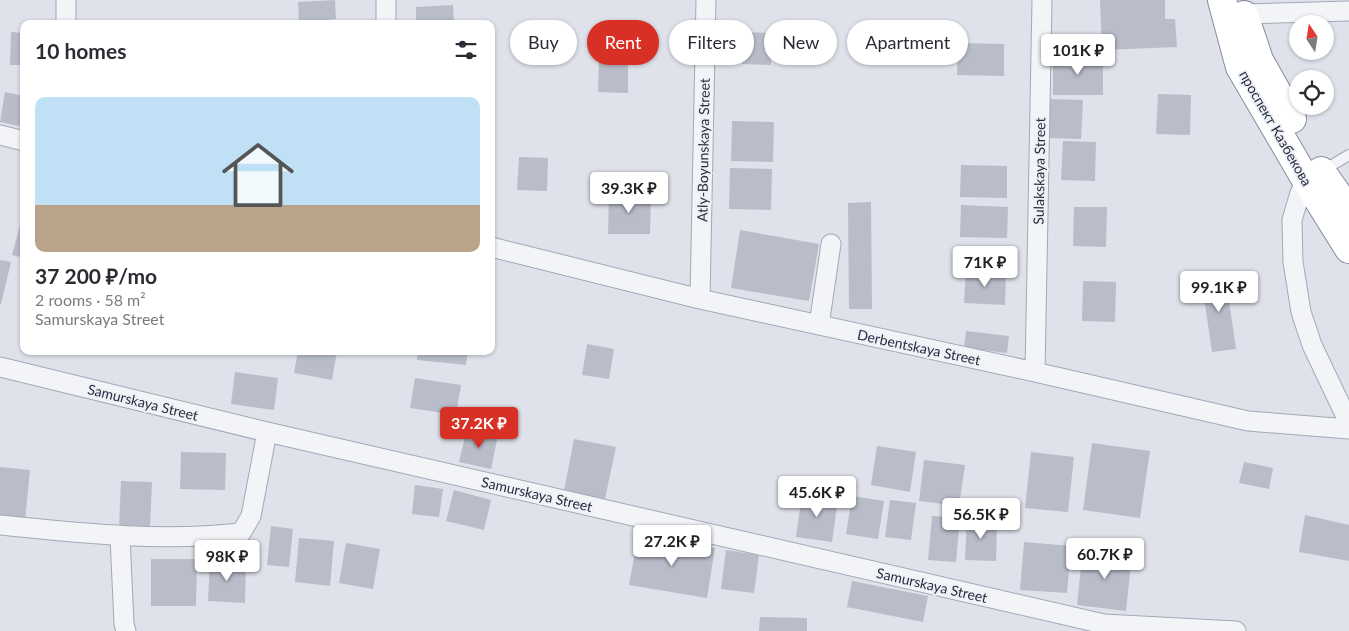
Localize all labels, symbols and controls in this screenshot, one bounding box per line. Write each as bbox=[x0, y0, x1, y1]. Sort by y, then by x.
north arrow bbox=[1289, 15, 1334, 60]
map controls bbox=[1289, 15, 1334, 115]
chip: Buy bbox=[510, 20, 577, 65]
chip: Rent bbox=[587, 20, 659, 65]
chip: Filters bbox=[669, 20, 754, 65]
chip: New bbox=[764, 20, 837, 65]
chip: Apartment bbox=[847, 20, 968, 65]
pin: 101K ₽ bbox=[1037, 34, 1119, 76]
icon: filters bbox=[452, 36, 480, 64]
text: 10 homes bbox=[35, 38, 126, 63]
text: 101K ₽ bbox=[1052, 40, 1104, 59]
street label: проспект Казбекова bbox=[1236, 67, 1316, 189]
button: locate bbox=[1289, 70, 1334, 115]
street label: Atly-Boyunskaya Street bbox=[693, 78, 713, 222]
street label: Sulakskaya Street bbox=[1030, 117, 1048, 225]
icon: home bbox=[213, 130, 303, 220]
pin: 39.3K ₽ bbox=[583, 172, 675, 214]
text: 39.3K ₽ bbox=[601, 178, 657, 197]
pin: 71K ₽ bbox=[950, 246, 1020, 288]
text: 71K ₽ bbox=[964, 252, 1006, 271]
text: 37 200 ₽/mo bbox=[35, 263, 157, 288]
pin: 99.1K ₽ bbox=[1173, 270, 1265, 313]
text: 99.1K ₽ bbox=[1191, 277, 1247, 296]
text: 2 rooms · 58 m² bbox=[35, 290, 146, 309]
text: Samurskaya Street bbox=[35, 309, 164, 328]
street label: Derbentskaya Street bbox=[856, 326, 982, 368]
street label: Samurskaya Street bbox=[86, 380, 200, 424]
pin: 37.2K ₽ bbox=[433, 406, 525, 449]
text: 37.2K ₽ bbox=[451, 413, 507, 432]
street label: Samurskaya Street bbox=[480, 473, 594, 515]
pin: 45.6K ₽ bbox=[771, 476, 863, 518]
text: 45.6K ₽ bbox=[789, 482, 845, 501]
pin: 56.5K ₽ bbox=[935, 498, 1027, 540]
text: 56.5K ₽ bbox=[953, 504, 1009, 523]
pin: 27.2K ₽ bbox=[626, 524, 718, 567]
text: 27.2K ₽ bbox=[644, 531, 700, 550]
pin: 60.7K ₽ bbox=[1059, 538, 1151, 580]
pin: 98K ₽ bbox=[192, 540, 262, 582]
text: 60.7K ₽ bbox=[1077, 544, 1133, 563]
text: 98K ₽ bbox=[206, 546, 248, 565]
street label: Samurskaya Street bbox=[875, 564, 989, 606]

